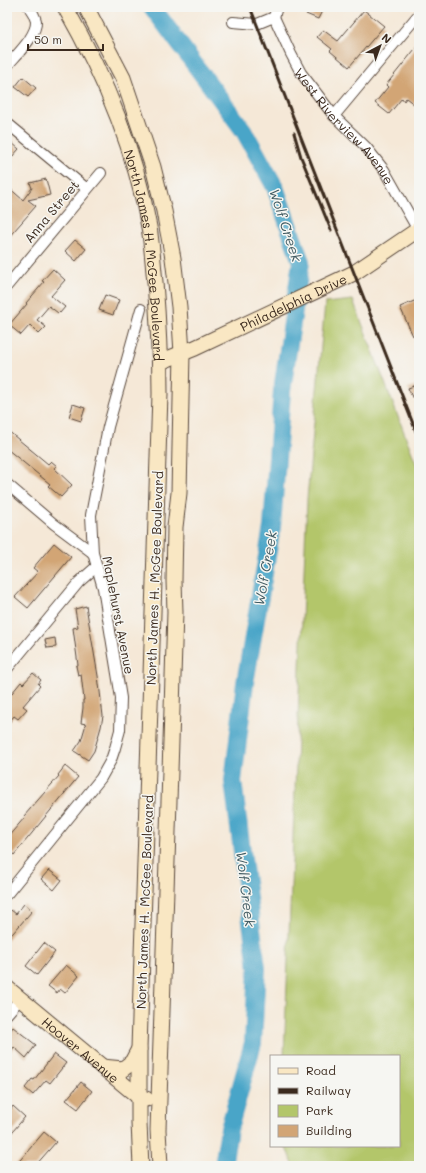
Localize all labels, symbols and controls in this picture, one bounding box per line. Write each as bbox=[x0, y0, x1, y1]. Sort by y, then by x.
scale bar bbox=[28, 26, 103, 52]
north arrow bbox=[360, 26, 400, 66]
text: N bbox=[379, 30, 395, 46]
text: 50 m bbox=[34, 31, 62, 47]
street label: West Riverview Avenue bbox=[291, 64, 399, 187]
street label: North James H. McGee Boulevard bbox=[121, 147, 168, 361]
street label: Anna Street bbox=[20, 176, 82, 246]
water label: Wolf Creek bbox=[265, 186, 307, 265]
street label: Philadelphia Drive bbox=[237, 269, 349, 334]
street label: North James H. McGee Boulevard bbox=[142, 471, 166, 685]
water label: Wolf Creek bbox=[249, 528, 281, 607]
street label: Maplehurst Avenue bbox=[99, 555, 139, 675]
street label: North James H. McGee Boulevard bbox=[132, 795, 156, 1009]
water label: Wolf Creek bbox=[232, 850, 260, 928]
street label: Hoover Avenue bbox=[39, 1012, 123, 1086]
legend bbox=[270, 1055, 400, 1147]
text: Road bbox=[306, 1062, 336, 1078]
text: Railway bbox=[306, 1082, 351, 1098]
text: Park bbox=[306, 1102, 333, 1118]
text: Building bbox=[306, 1122, 352, 1138]

